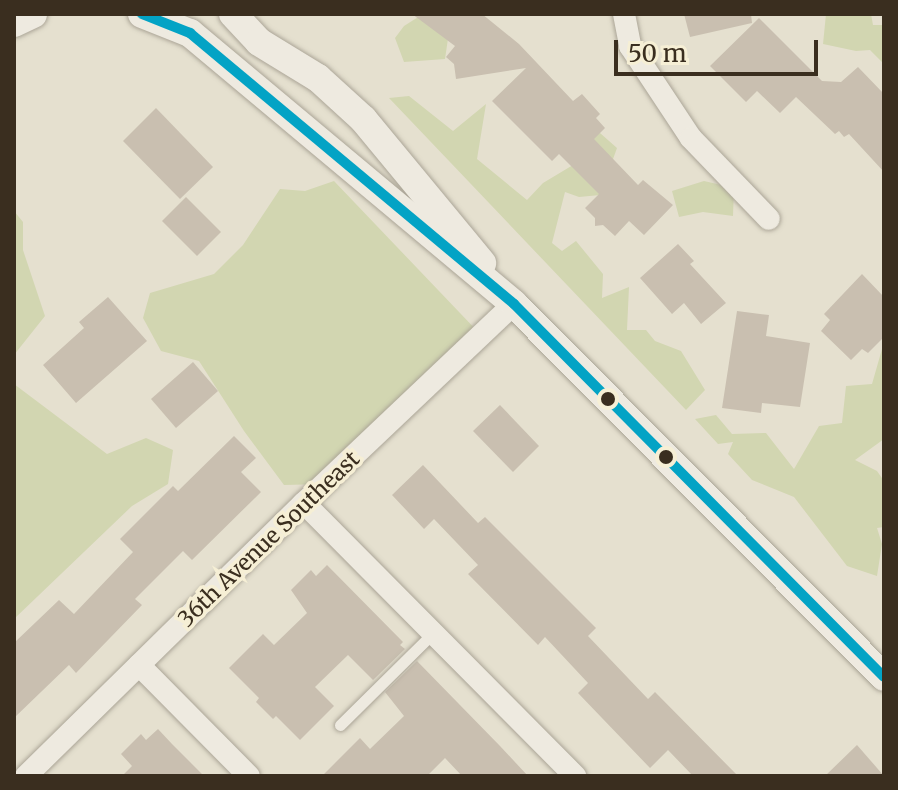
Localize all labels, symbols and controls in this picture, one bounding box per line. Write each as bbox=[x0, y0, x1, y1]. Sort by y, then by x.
scale bar bbox=[618, 24, 822, 74]
text: 50 m bbox=[628, 38, 687, 69]
unlabelled marker bbox=[600, 391, 616, 407]
street label: 36th Avenue Southeast bbox=[173, 446, 365, 632]
unlabelled marker bbox=[658, 449, 674, 465]

